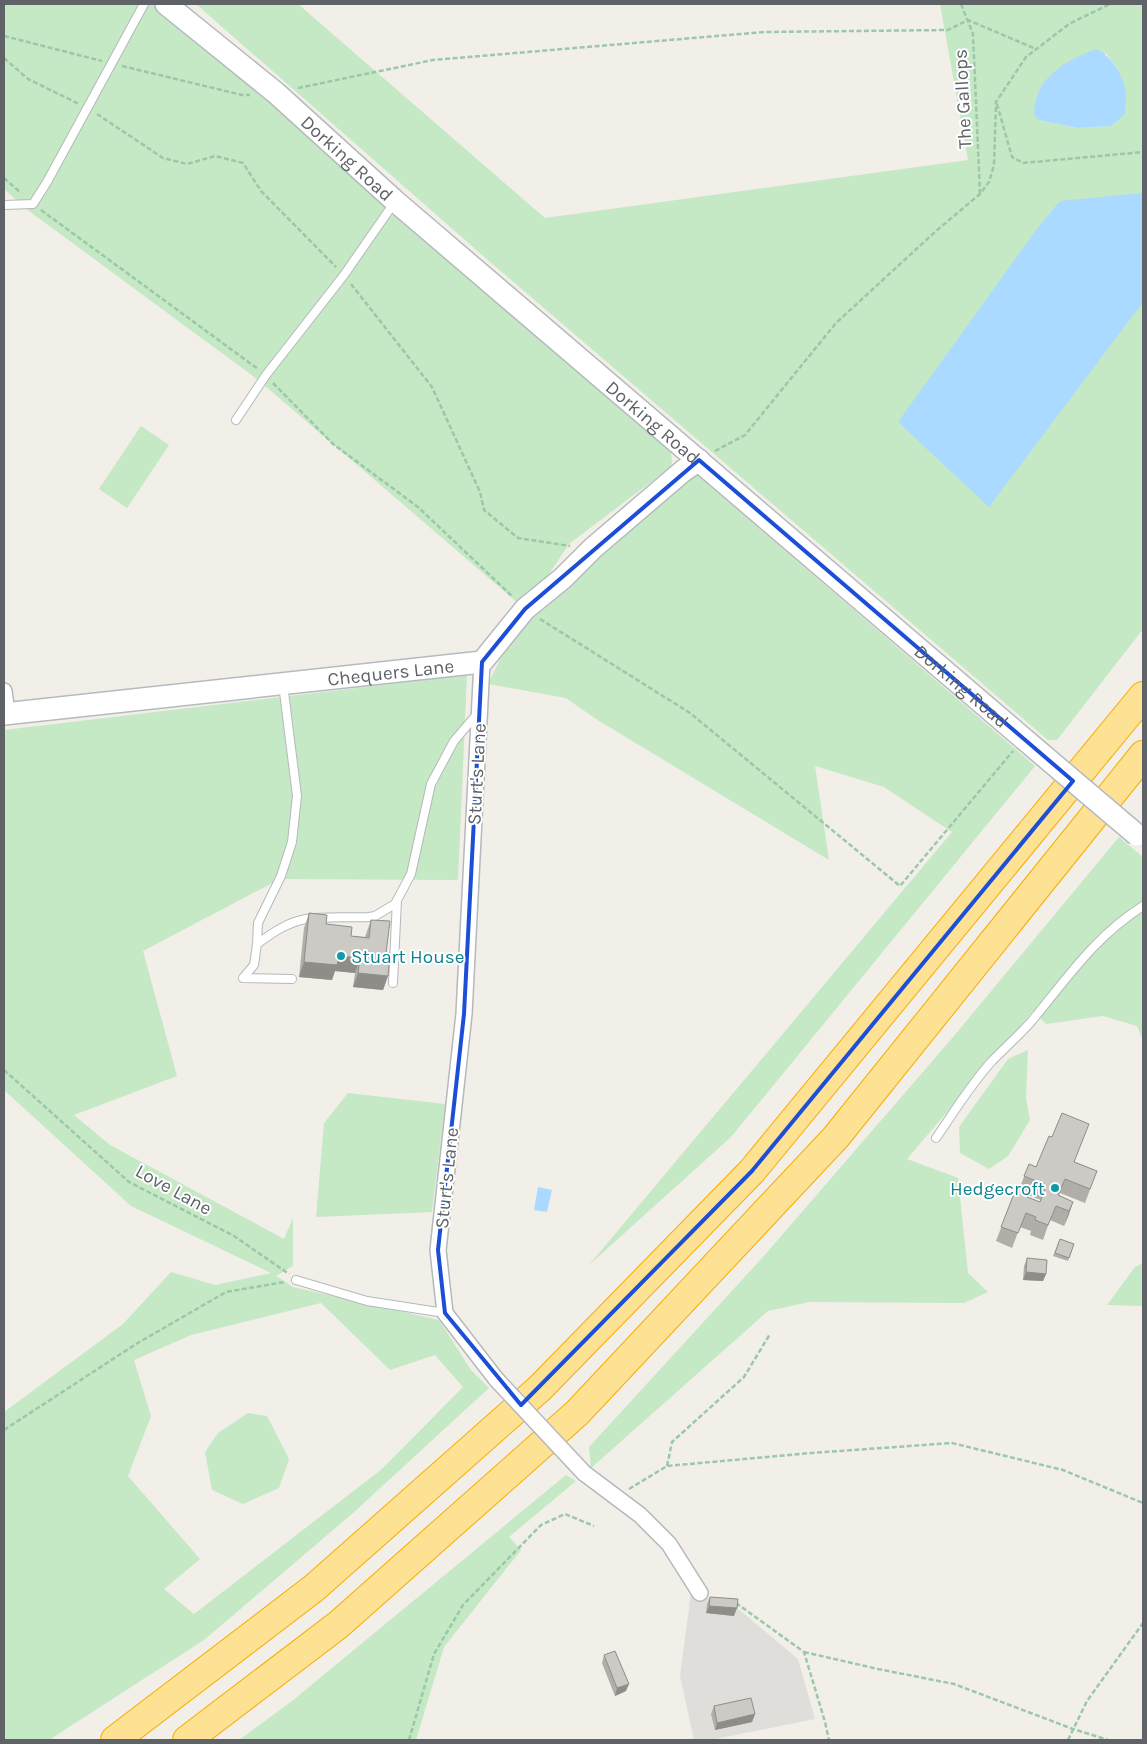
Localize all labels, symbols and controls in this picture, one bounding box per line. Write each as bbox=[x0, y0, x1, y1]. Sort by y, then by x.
street label: The Gallops bbox=[949, 48, 977, 149]
street label: Dorking Road bbox=[296, 111, 397, 206]
street label: Dorking Road bbox=[601, 376, 704, 469]
street label: Dorking Road bbox=[910, 640, 1013, 733]
street label: Chequers Lane bbox=[326, 655, 455, 691]
street label: Sturt's Lane bbox=[463, 723, 491, 825]
place label: Stuart House bbox=[351, 946, 464, 968]
marker: Stuart House bbox=[335, 950, 347, 962]
street label: Sturt's Lane bbox=[431, 1126, 463, 1230]
street label: Love Lane bbox=[132, 1160, 215, 1220]
place label: Hedgecroft bbox=[950, 1178, 1045, 1200]
marker: Hedgecroft bbox=[1049, 1182, 1061, 1194]

